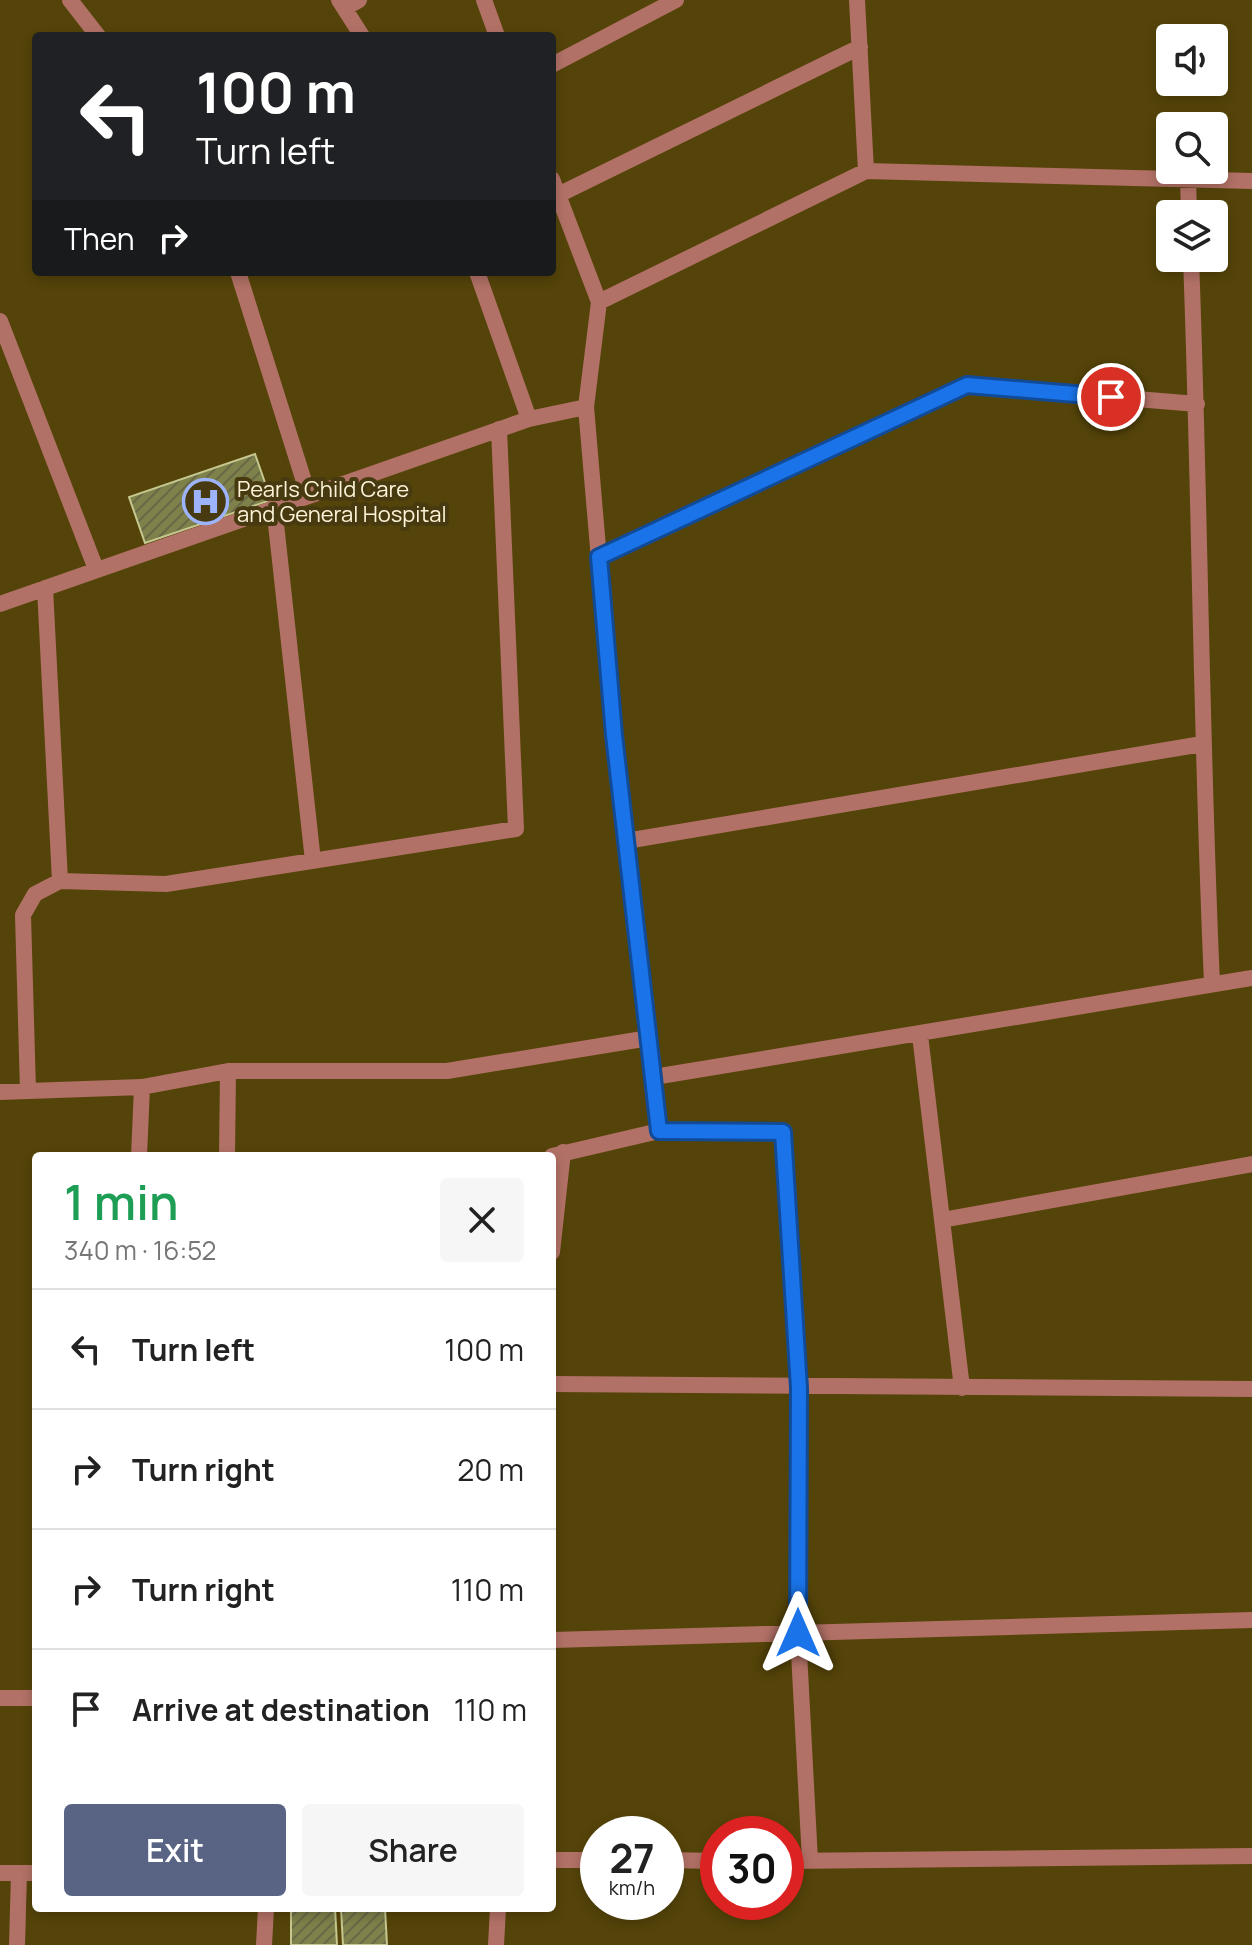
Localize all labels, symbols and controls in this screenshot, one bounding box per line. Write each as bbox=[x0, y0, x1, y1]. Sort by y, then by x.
map controls bbox=[1156, 24, 1228, 272]
button: sound bbox=[1156, 24, 1228, 96]
text: 100 m bbox=[196, 53, 356, 130]
icon: left bbox=[64, 64, 168, 168]
button: search bbox=[1156, 112, 1228, 184]
text: Turn left bbox=[196, 126, 335, 175]
button: layers bbox=[1156, 200, 1228, 272]
icon: right bbox=[151, 216, 195, 260]
text: Then bbox=[64, 218, 135, 259]
pin bbox=[1077, 363, 1145, 431]
icon: arrive bbox=[1089, 375, 1133, 419]
place label: Pearls Child Care and General Hospital bbox=[237, 474, 447, 529]
hospital icon: Pearls Child Care and General Hospital bbox=[182, 478, 230, 526]
text: 1 min bbox=[64, 1169, 178, 1234]
button: close bbox=[440, 1178, 524, 1262]
text: 340 m · 16:52 bbox=[64, 1232, 216, 1268]
icon: left bbox=[64, 1327, 108, 1371]
text: Turn left bbox=[132, 1329, 255, 1370]
text: 100 m bbox=[444, 1329, 524, 1370]
icon: right bbox=[64, 1447, 108, 1491]
text: Turn right bbox=[132, 1449, 275, 1490]
text: 20 m bbox=[457, 1449, 524, 1490]
icon: right bbox=[64, 1567, 108, 1611]
text: Turn right bbox=[132, 1569, 275, 1610]
text: 110 m bbox=[451, 1569, 524, 1610]
position arrow bbox=[756, 1591, 840, 1675]
icon: arrive bbox=[64, 1687, 108, 1731]
text: Arrive at destination bbox=[132, 1689, 430, 1730]
text: 110 m bbox=[454, 1689, 527, 1730]
button: Exit bbox=[64, 1804, 286, 1896]
button: Share bbox=[302, 1804, 524, 1896]
speed limit sign: 30 bbox=[700, 1816, 804, 1920]
text: 27 bbox=[609, 1830, 655, 1885]
text: km/h bbox=[609, 1874, 655, 1901]

